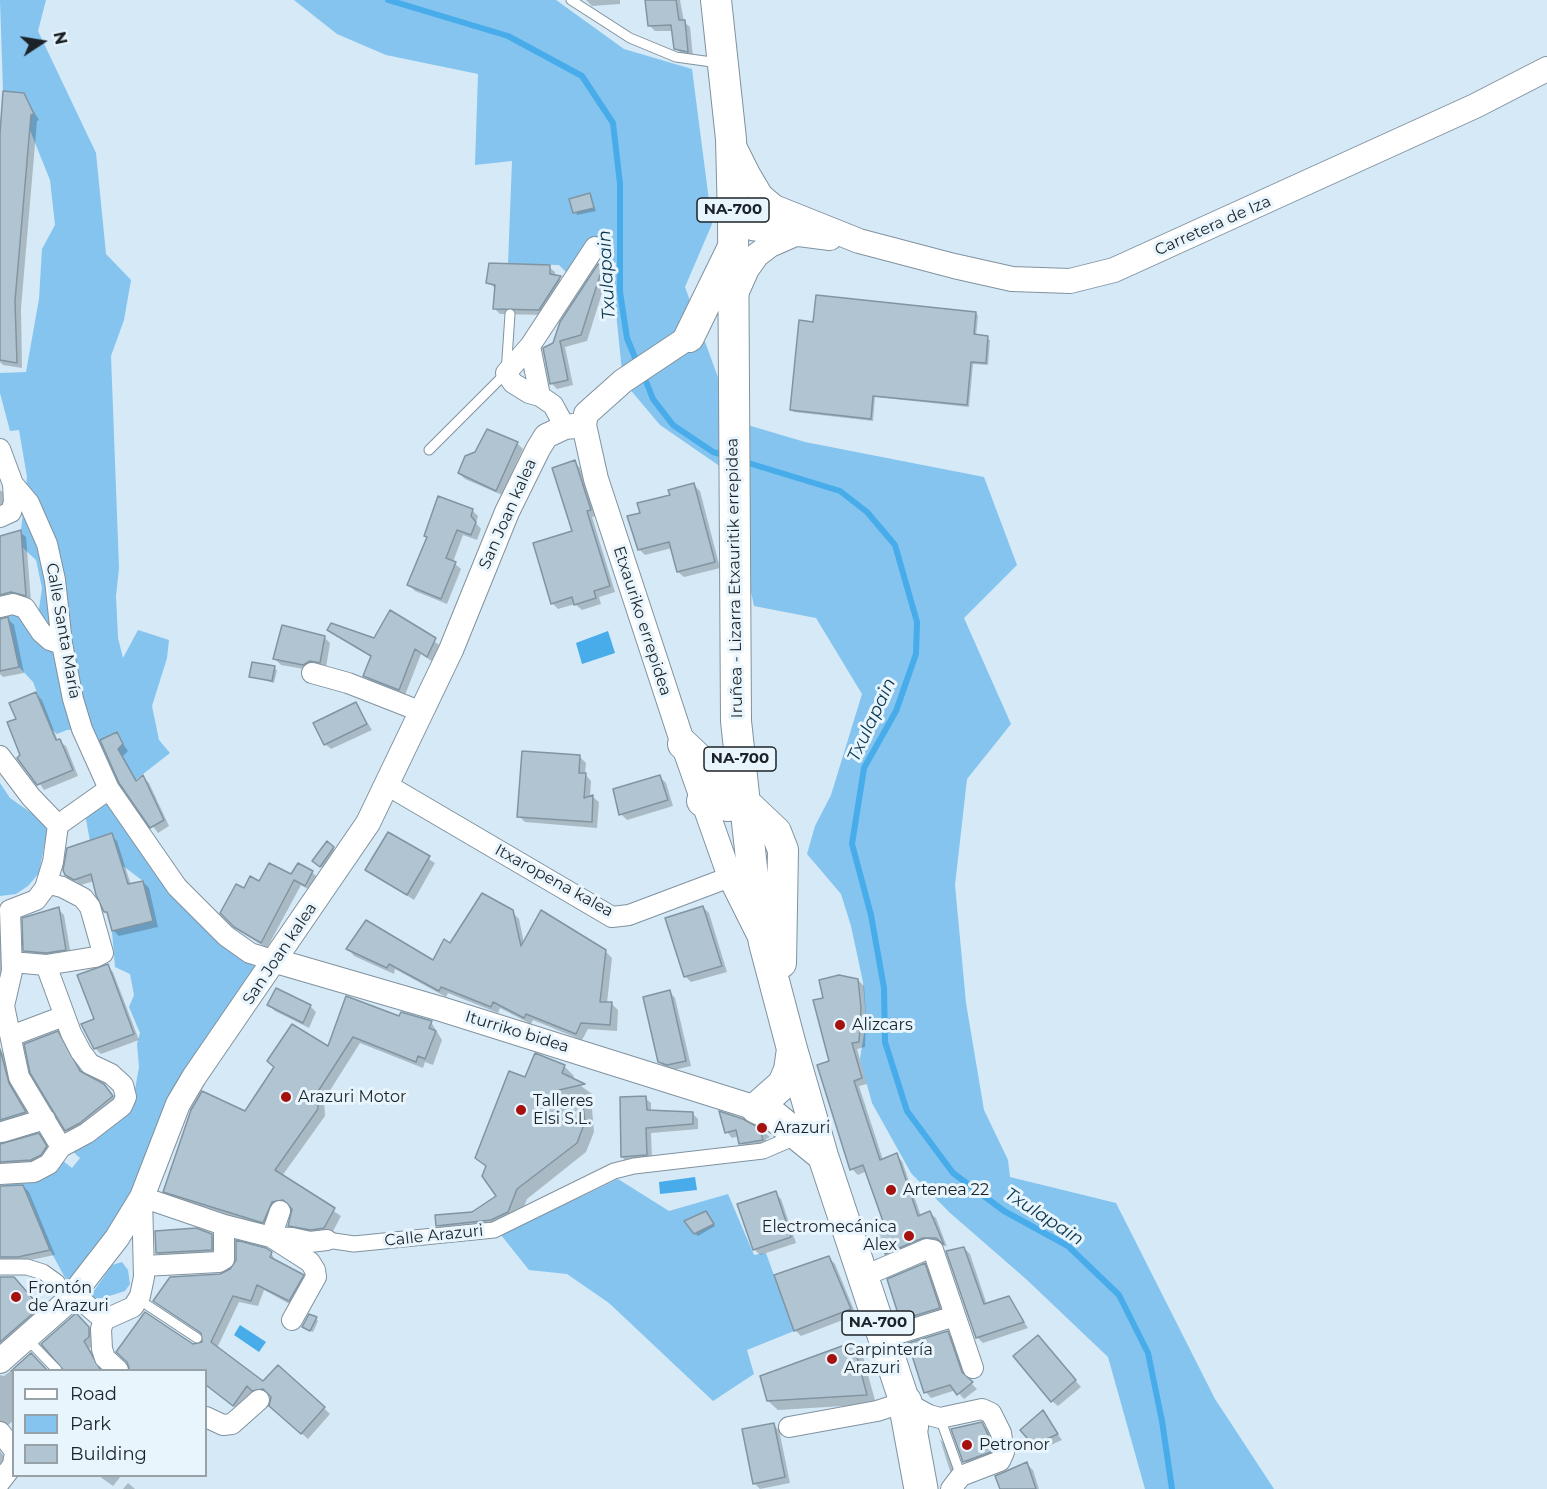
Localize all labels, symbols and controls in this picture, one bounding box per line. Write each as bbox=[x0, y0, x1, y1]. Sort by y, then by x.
north arrow bbox=[12, 12, 72, 72]
text: N bbox=[49, 30, 71, 46]
street label: Carretera de Iza bbox=[1152, 192, 1274, 260]
road number: NA-700 bbox=[697, 198, 769, 222]
water label: Txulapain bbox=[594, 230, 620, 320]
street label: Iruñea - Lizarra Etxauritik errepidea bbox=[723, 438, 747, 718]
street label: San Joan kalea bbox=[475, 456, 541, 572]
street label: Etxauriko errepidea bbox=[609, 544, 675, 698]
street label: Calle Santa María bbox=[42, 561, 84, 701]
water label: Txulapain bbox=[843, 675, 901, 765]
road number: NA-700 bbox=[704, 747, 776, 771]
street label: Itxaropena kalea bbox=[491, 841, 617, 921]
street label: San Joan kalea bbox=[239, 899, 321, 1009]
street label: Iturriko bidea bbox=[463, 1007, 571, 1057]
place label: Alizcars bbox=[852, 1015, 913, 1035]
marker: Alizcars bbox=[833, 1018, 847, 1032]
place label: Arazuri Motor bbox=[298, 1087, 406, 1107]
marker: Arazuri Motor bbox=[279, 1090, 293, 1104]
place label: Talleres Elsi S.L. bbox=[533, 1091, 593, 1129]
marker: Talleres Elsi S.L. bbox=[514, 1103, 528, 1117]
place label: Arazuri bbox=[774, 1118, 830, 1138]
marker: Arazuri bbox=[755, 1121, 769, 1135]
place label: Artenea 22 bbox=[903, 1180, 989, 1200]
marker: Artenea 22 bbox=[884, 1183, 898, 1197]
water label: Txulapain bbox=[1000, 1184, 1088, 1250]
place label: Electromecánica Alex bbox=[762, 1217, 897, 1255]
street label: Calle Arazuri bbox=[384, 1221, 484, 1251]
marker: Electromecánica Alex bbox=[902, 1229, 916, 1243]
place label: Frontón de Arazuri bbox=[28, 1278, 109, 1316]
marker: Frontón de Arazuri bbox=[9, 1290, 23, 1304]
road number: NA-700 bbox=[842, 1311, 914, 1335]
place label: Carpintería Arazuri bbox=[844, 1340, 933, 1378]
marker: Carpintería Arazuri bbox=[825, 1352, 839, 1366]
legend bbox=[12, 1369, 207, 1477]
text: Road bbox=[70, 1383, 117, 1405]
text: Park bbox=[70, 1413, 111, 1435]
place label: Petronor bbox=[979, 1435, 1050, 1455]
marker: Petronor bbox=[960, 1438, 974, 1452]
text: Building bbox=[70, 1443, 147, 1465]

